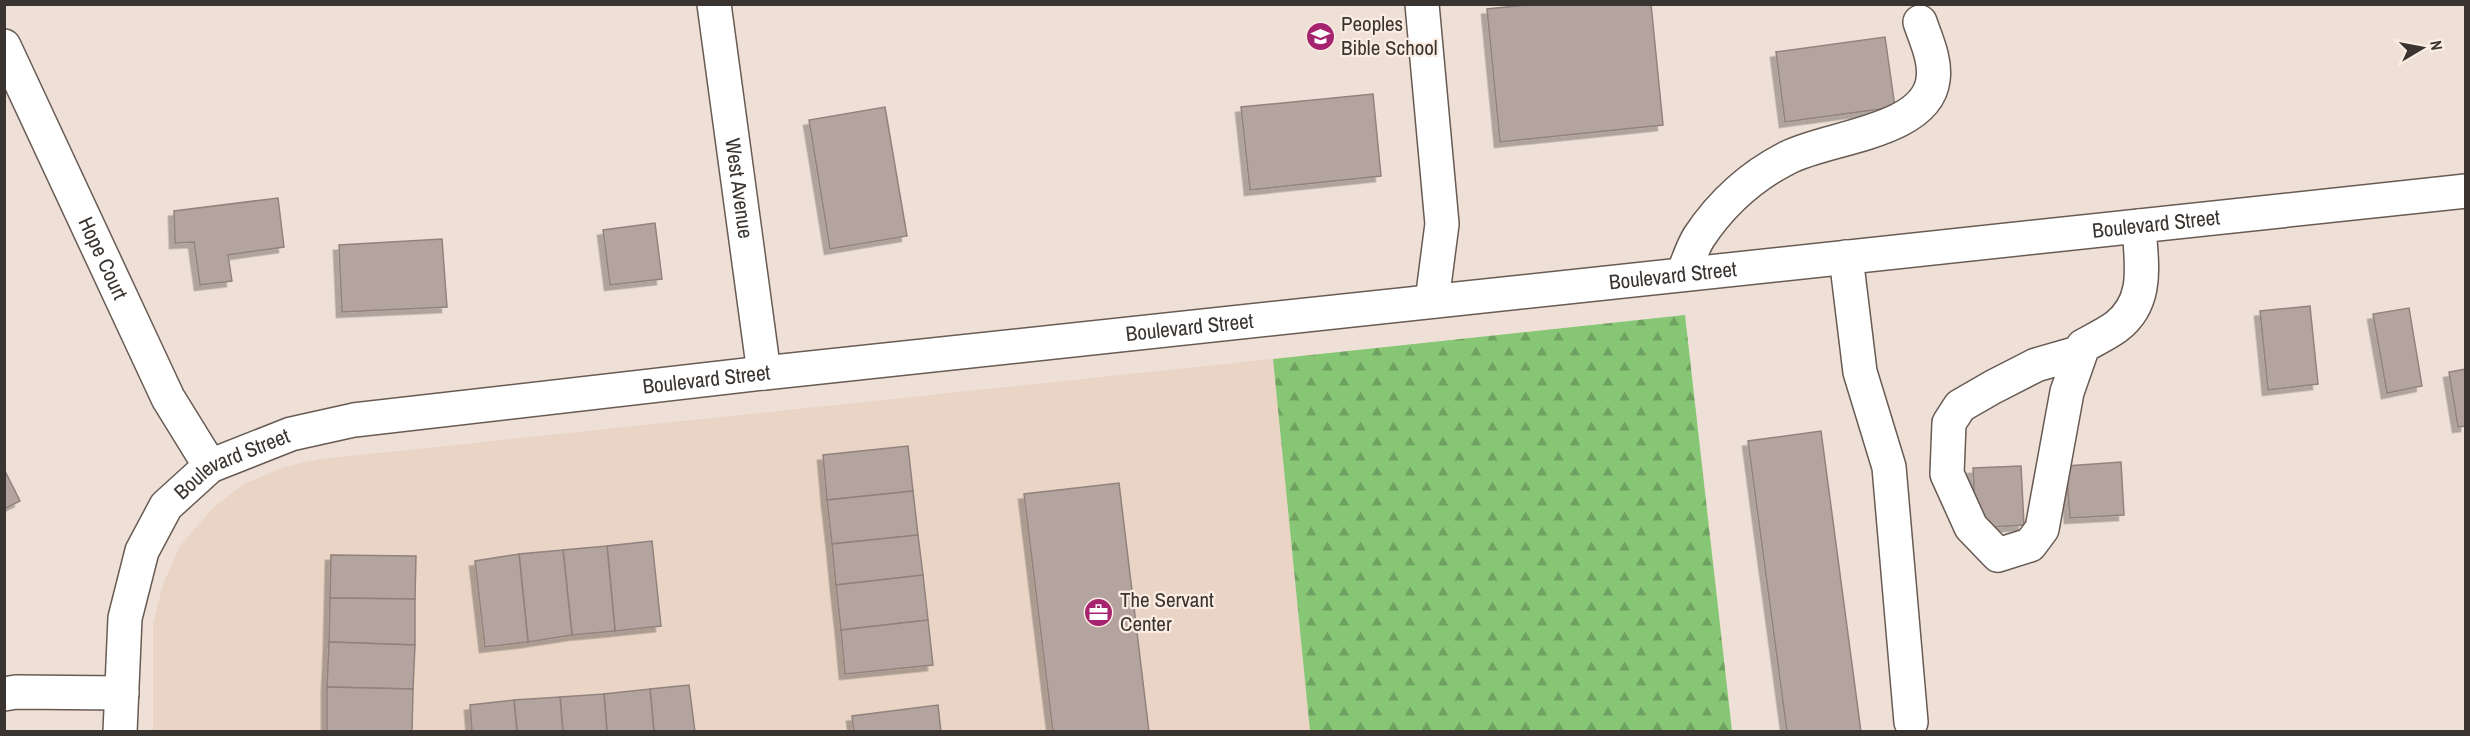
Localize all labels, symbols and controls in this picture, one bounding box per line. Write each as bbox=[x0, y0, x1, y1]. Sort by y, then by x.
place label: Peoples Bible School bbox=[1341, 9, 1438, 62]
north arrow bbox=[2392, 18, 2452, 78]
school or university icon: Peoples Bible School bbox=[1304, 20, 1336, 52]
text: N bbox=[2425, 39, 2448, 52]
street label: West Avenue bbox=[718, 136, 761, 240]
street label: Boulevard Street bbox=[2091, 202, 2222, 245]
street label: Hope Court bbox=[72, 212, 135, 304]
street label: Boulevard Street bbox=[1607, 254, 1738, 297]
street label: Boulevard Street bbox=[1124, 306, 1255, 348]
street label: Boulevard Street bbox=[641, 357, 772, 401]
street label: Boulevard Street bbox=[167, 421, 294, 506]
place label: The Servant Center bbox=[1120, 585, 1214, 638]
office icon: The Servant Center bbox=[1083, 596, 1115, 628]

